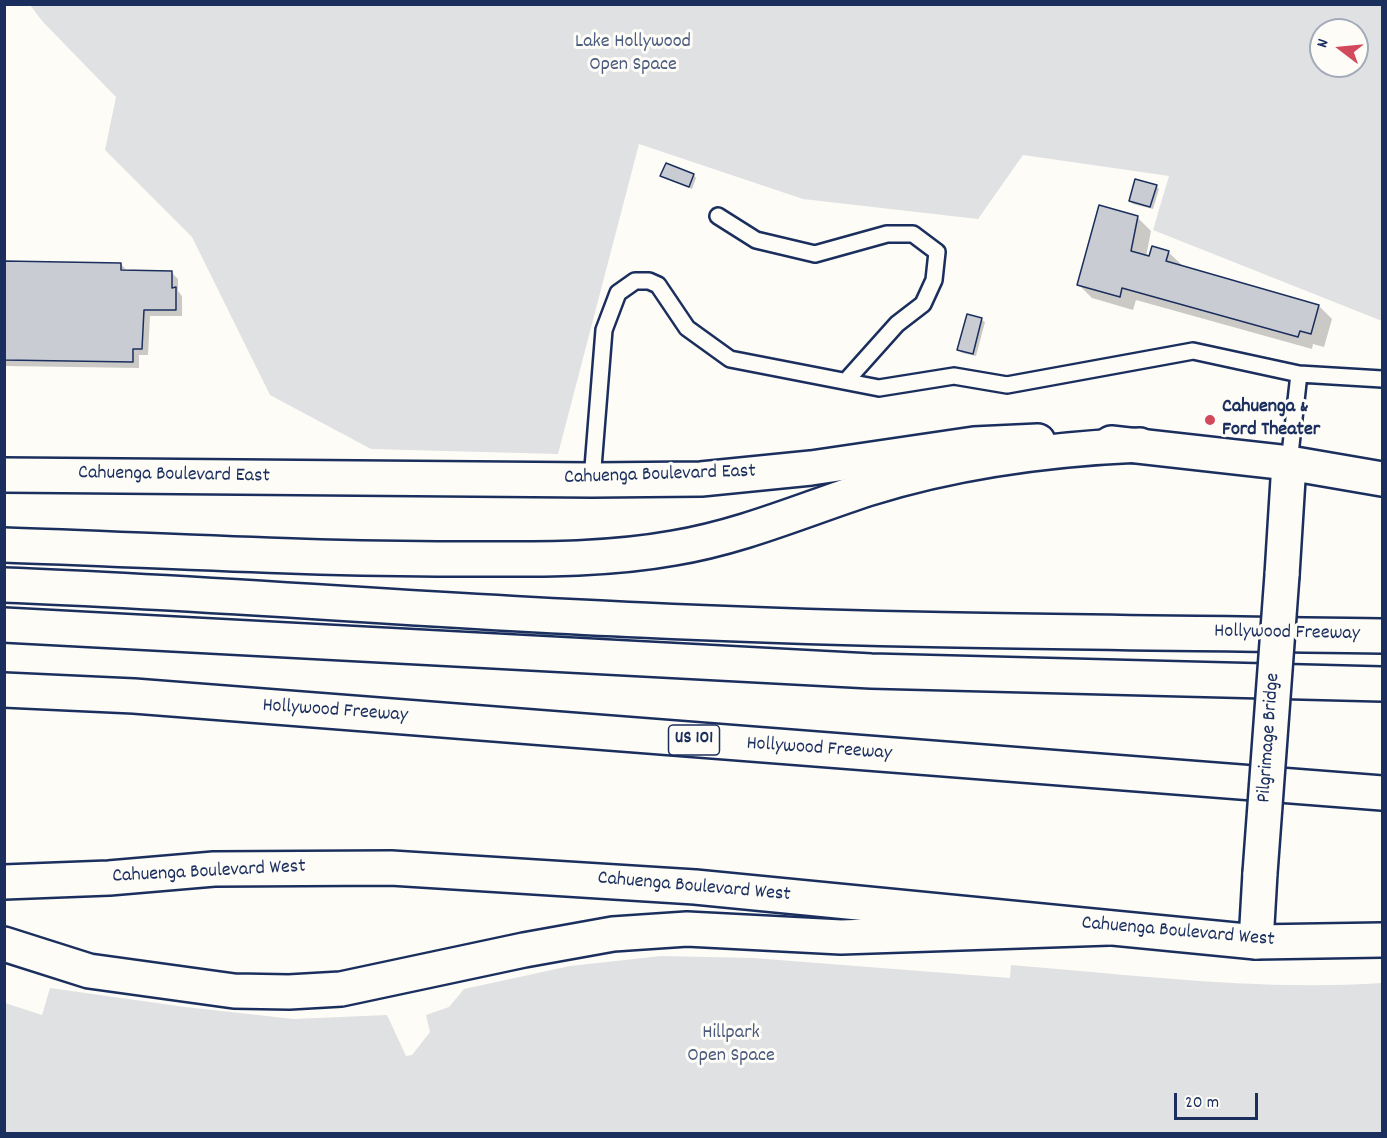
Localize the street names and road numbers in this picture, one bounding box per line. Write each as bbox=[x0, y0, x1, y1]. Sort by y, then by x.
street label: Cahuenga Boulevard East bbox=[564, 461, 756, 491]
street label: Cahuenga Boulevard East bbox=[78, 462, 270, 490]
street label: Hollywood Freeway bbox=[1214, 621, 1360, 647]
street label: Pilgrimage Bridge bbox=[1253, 672, 1287, 804]
street label: Hollywood Freeway bbox=[261, 695, 409, 729]
road number: US 101 bbox=[668, 725, 720, 755]
street label: Hollywood Freeway bbox=[745, 733, 893, 767]
street label: Cahuenga Boulevard West bbox=[112, 856, 306, 890]
street label: Cahuenga Boulevard West bbox=[597, 868, 791, 908]
street label: Cahuenga Boulevard West bbox=[1081, 913, 1275, 953]

